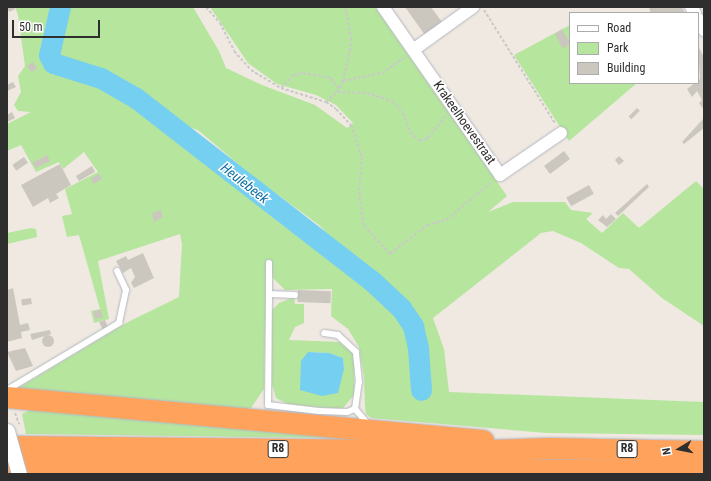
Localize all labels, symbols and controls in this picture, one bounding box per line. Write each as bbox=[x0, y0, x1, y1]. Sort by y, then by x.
scale bar bbox=[14, 12, 102, 38]
legend bbox=[569, 12, 699, 84]
text: 50 m bbox=[19, 20, 43, 34]
text: Road bbox=[607, 21, 631, 35]
text: Park bbox=[607, 41, 628, 55]
text: Building bbox=[607, 61, 645, 75]
street label: Krakeelhoevestraat bbox=[429, 78, 499, 168]
water label: Heulebeek bbox=[218, 159, 272, 207]
north arrow bbox=[659, 429, 699, 469]
road number: R8 bbox=[267, 439, 289, 459]
road number: R8 bbox=[616, 439, 638, 459]
text: N bbox=[660, 447, 674, 456]

